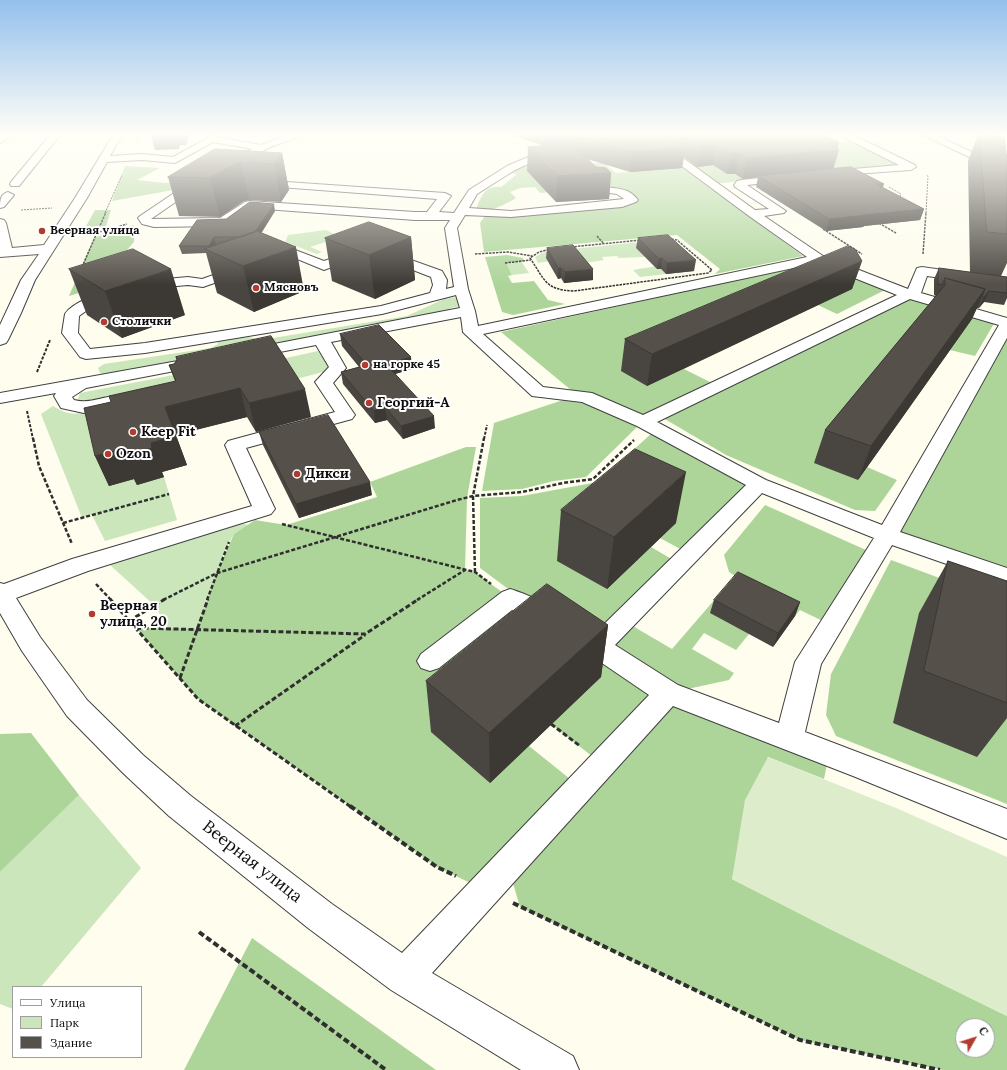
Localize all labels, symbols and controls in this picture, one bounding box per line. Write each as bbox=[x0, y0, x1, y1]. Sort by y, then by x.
place label: Веерная улица bbox=[50, 224, 140, 238]
marker: Веерная улица bbox=[37, 226, 47, 236]
place label: Мясновъ bbox=[264, 281, 318, 295]
marker: Мясновъ bbox=[251, 283, 261, 293]
place label: Столички bbox=[112, 315, 171, 329]
marker: Столички bbox=[99, 317, 109, 327]
place label: на горке 45 bbox=[373, 358, 440, 372]
marker: на горке 45 bbox=[360, 360, 370, 370]
place label: Георгий-А bbox=[377, 395, 450, 411]
marker: Георгий-А bbox=[364, 398, 374, 408]
place label: Keep Fit bbox=[141, 424, 196, 440]
marker: Keep Fit bbox=[128, 427, 138, 437]
place label: Ozon bbox=[116, 446, 151, 462]
marker: Ozon bbox=[103, 449, 113, 459]
place label: Дикси bbox=[305, 466, 349, 482]
marker: Дикси bbox=[292, 469, 302, 479]
place label: Веерная улица, 20 bbox=[100, 598, 167, 630]
marker: Веерная улица, 20 bbox=[87, 609, 97, 619]
street label: Веерная улица bbox=[198, 817, 306, 907]
legend bbox=[12, 986, 142, 1058]
text: Улица bbox=[50, 995, 86, 1010]
text: Парк bbox=[50, 1015, 79, 1030]
north arrow bbox=[955, 1018, 995, 1058]
text: С bbox=[976, 1024, 991, 1038]
text: Здание bbox=[50, 1035, 92, 1050]

